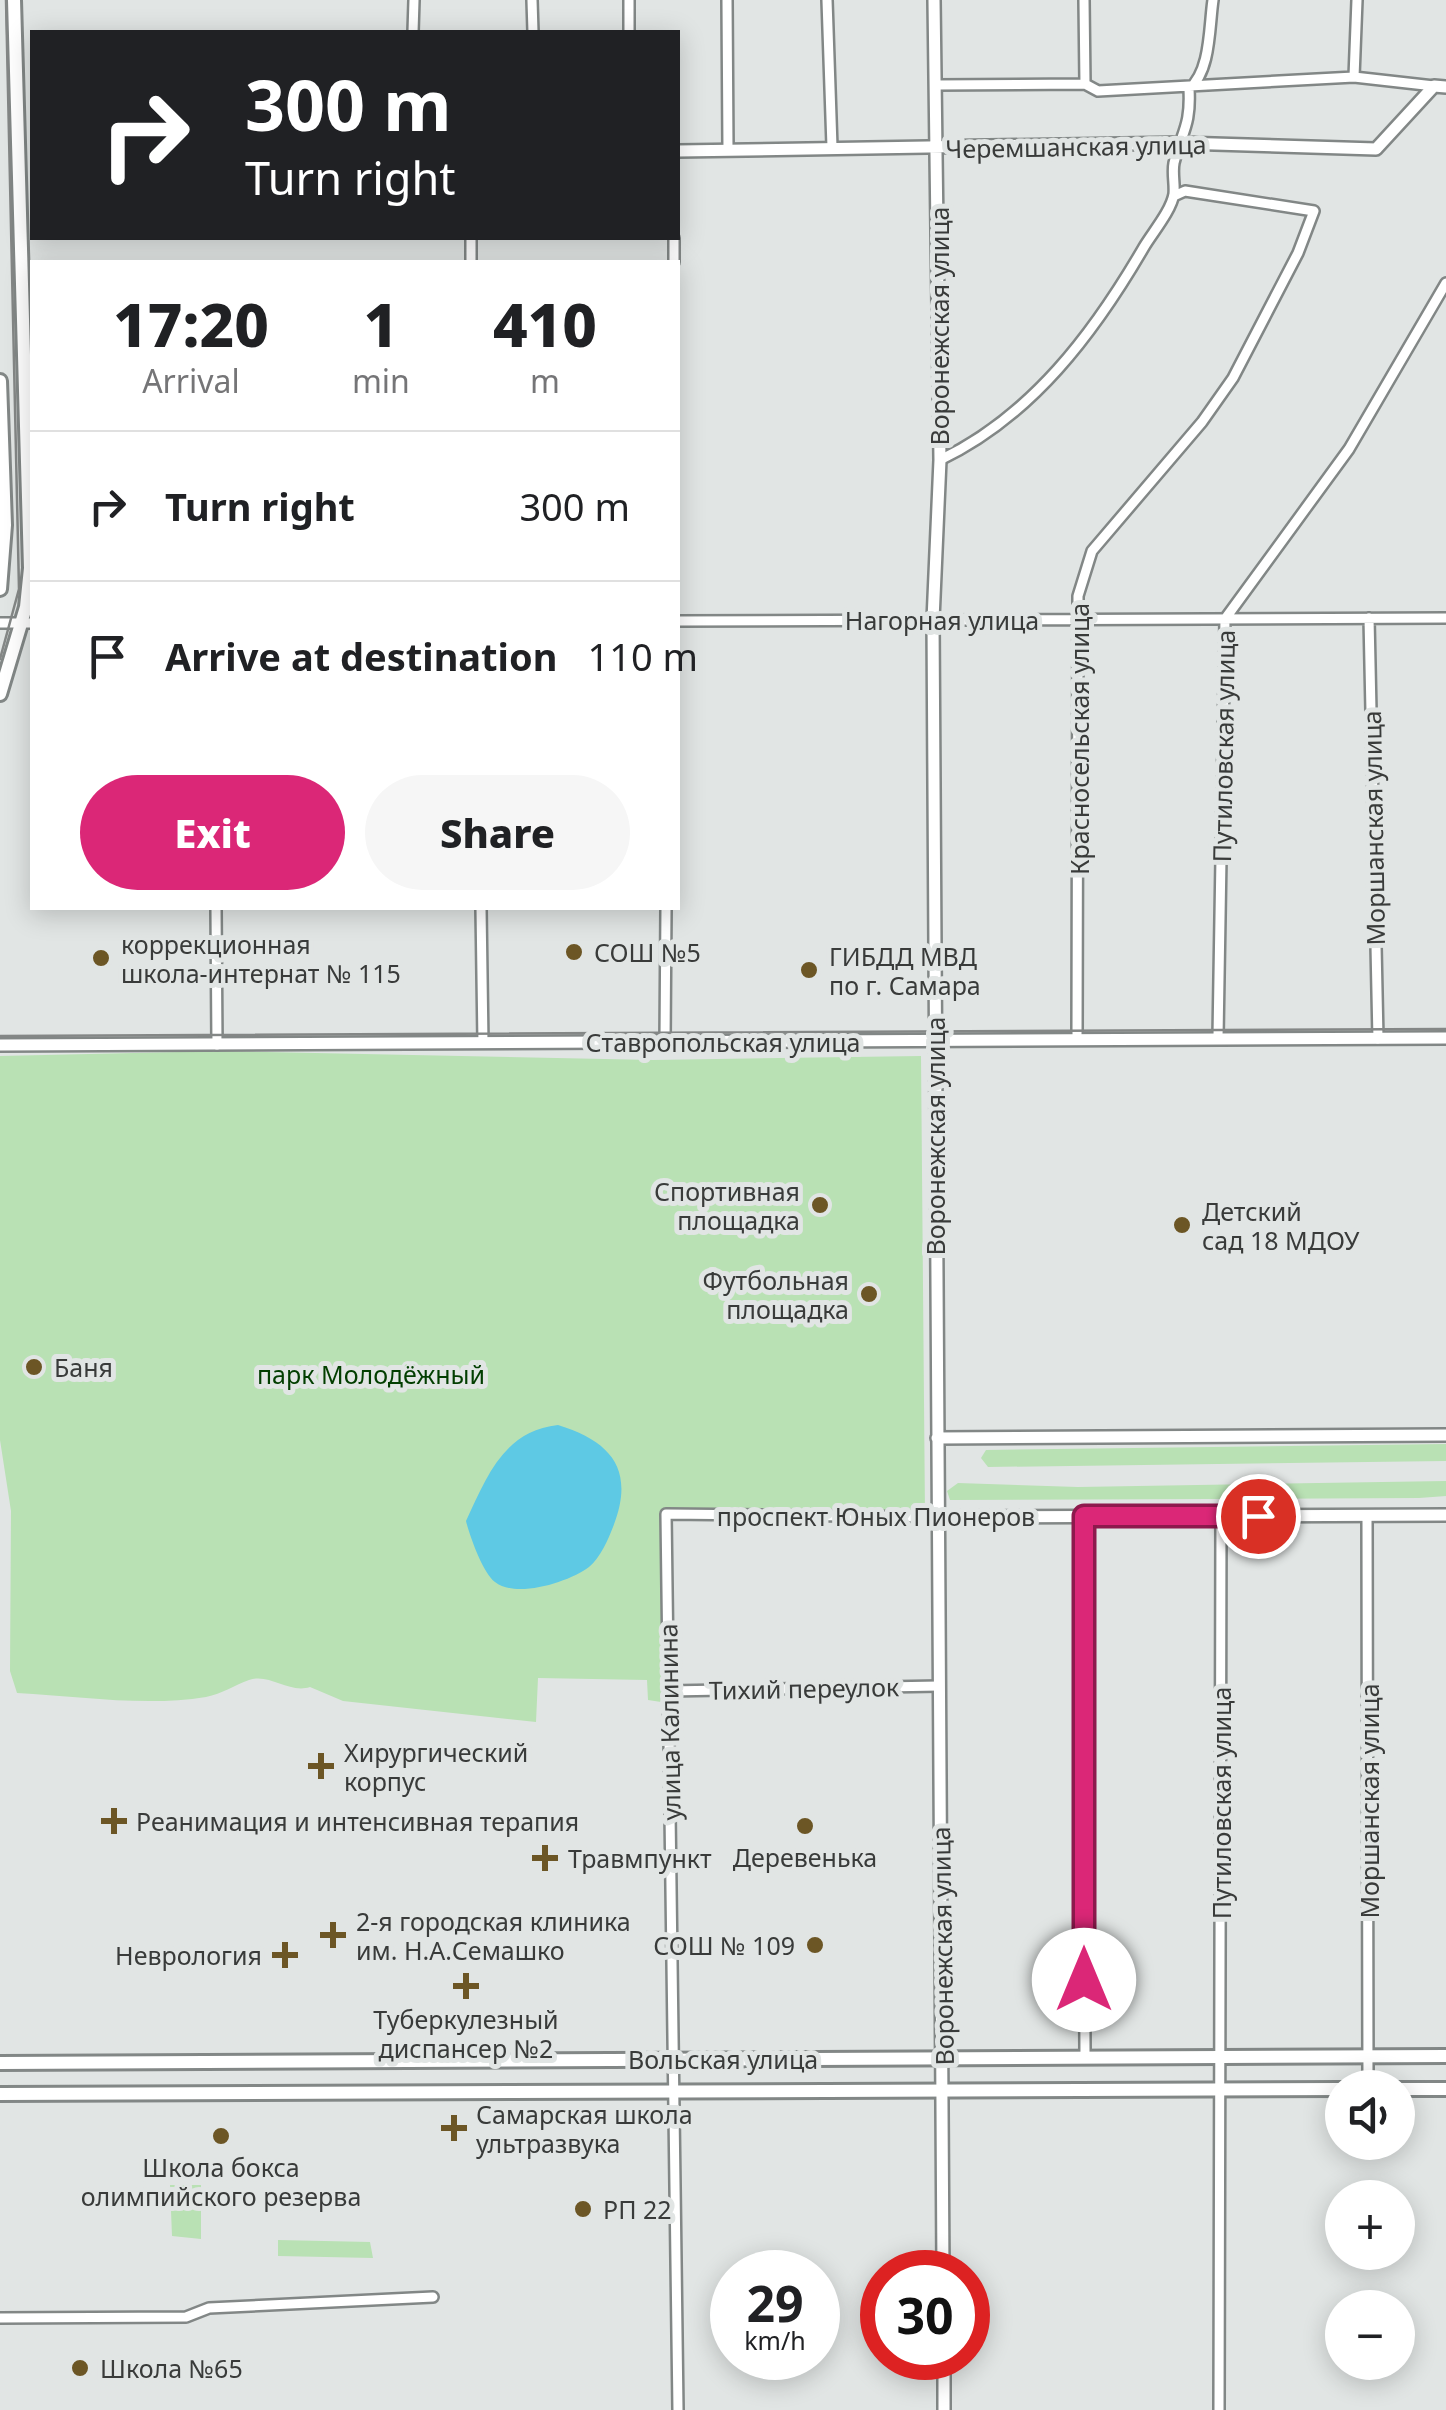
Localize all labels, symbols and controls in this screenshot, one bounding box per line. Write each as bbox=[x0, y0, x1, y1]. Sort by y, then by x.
text: 300 m bbox=[245, 56, 452, 152]
icon: right bbox=[80, 70, 210, 200]
street label: Черемшанская улица bbox=[945, 127, 1207, 165]
text: Turn right bbox=[245, 147, 456, 208]
street label: Воронежская улица bbox=[922, 206, 956, 446]
text: 17:20 bbox=[113, 283, 269, 365]
text: 1 bbox=[364, 283, 398, 365]
text: 410 bbox=[493, 283, 597, 365]
text: Arrival bbox=[142, 359, 240, 402]
text: min bbox=[352, 359, 410, 402]
text: m bbox=[530, 359, 560, 402]
icon: right bbox=[80, 479, 135, 534]
text: Turn right bbox=[165, 480, 355, 532]
text: 300 m bbox=[519, 480, 630, 532]
street label: Нагорная улица bbox=[845, 603, 1039, 637]
street label: Красносельская улица bbox=[1062, 603, 1096, 875]
icon: arrive bbox=[80, 629, 135, 684]
street label: Путиловская улица bbox=[1204, 629, 1242, 863]
text: Arrive at destination bbox=[165, 630, 557, 682]
text: 110 m bbox=[587, 630, 698, 682]
street label: Моршанская улица bbox=[1354, 710, 1392, 946]
button: Exit bbox=[80, 775, 345, 890]
button: Share bbox=[365, 775, 630, 890]
place label: коррекционная школа-интернат № 115 bbox=[121, 927, 401, 990]
place label: СОШ №5 bbox=[594, 935, 701, 969]
place label: ГИБДД МВД по г. Самара bbox=[829, 939, 981, 1002]
marker: СОШ №5 bbox=[563, 941, 585, 963]
marker: коррекционная школа-интернат № 115 bbox=[90, 947, 112, 969]
marker: ГИБДД МВД по г. Самара bbox=[798, 959, 820, 981]
street label: Воронежская улица bbox=[918, 1016, 952, 1256]
street label: Ставропольская улица bbox=[586, 1025, 860, 1059]
place label: Спортивная площадка bbox=[654, 1174, 800, 1237]
marker: Спортивная площадка bbox=[809, 1194, 831, 1216]
place label: Детский сад 18 МДОУ bbox=[1202, 1194, 1360, 1257]
marker: Детский сад 18 МДОУ bbox=[1171, 1214, 1193, 1236]
place label: Футбольная площадка bbox=[702, 1263, 849, 1326]
marker: Футбольная площадка bbox=[858, 1283, 880, 1305]
place label: Баня bbox=[54, 1350, 113, 1384]
marker: Баня bbox=[23, 1356, 45, 1378]
park label: парк Молодёжный bbox=[257, 1357, 485, 1391]
pin bbox=[1216, 1474, 1301, 1559]
icon: arrive bbox=[1231, 1489, 1286, 1544]
street label: проспект Юных Пионеров bbox=[717, 1499, 1035, 1533]
street label: улица Калинина bbox=[650, 1623, 688, 1821]
street label: Тихий переулок bbox=[708, 1669, 900, 1707]
street label: Моршанская улица bbox=[1352, 1683, 1386, 1919]
street label: Путиловская улица bbox=[1204, 1687, 1238, 1919]
place label: Хирургический корпус bbox=[344, 1735, 528, 1798]
marker: Хирургический корпус bbox=[308, 1753, 334, 1779]
place label: Реанимация и интенсивная терапия bbox=[136, 1804, 579, 1838]
marker: Реанимация и интенсивная терапия bbox=[101, 1808, 127, 1834]
marker: Деревенька bbox=[794, 1815, 816, 1837]
street label: Воронежская улица bbox=[923, 1826, 961, 2066]
place label: Деревенька bbox=[733, 1840, 877, 1874]
place label: Травмпункт bbox=[568, 1841, 712, 1875]
marker: Травмпункт bbox=[532, 1845, 558, 1871]
place label: 2-я городская клиника им. Н.А.Семашко bbox=[356, 1904, 631, 1967]
marker: 2-я городская клиника им. Н.А.Семашко bbox=[320, 1922, 346, 1948]
place label: СОШ № 109 bbox=[653, 1928, 795, 1962]
position arrow bbox=[1032, 1928, 1136, 2032]
marker: СОШ № 109 bbox=[804, 1934, 826, 1956]
place label: Неврология bbox=[115, 1938, 262, 1972]
marker: Неврология bbox=[272, 1942, 298, 1968]
marker: Туберкулезный диспансер №2 bbox=[453, 1973, 479, 1999]
place label: Туберкулезный диспансер №2 bbox=[373, 2002, 559, 2065]
street label: Вольская улица bbox=[628, 2042, 818, 2076]
map controls bbox=[1325, 2070, 1415, 2380]
button: sound bbox=[1325, 2070, 1415, 2160]
place label: Самарская школа ультразвука bbox=[476, 2097, 693, 2160]
marker: Самарская школа ультразвука bbox=[441, 2115, 467, 2141]
marker: Школа бокса олимпийского резерва bbox=[210, 2125, 232, 2147]
place label: Школа бокса олимпийского резерва bbox=[81, 2150, 361, 2213]
button: + bbox=[1325, 2180, 1415, 2270]
place label: РП 22 bbox=[603, 2192, 672, 2226]
marker: РП 22 bbox=[572, 2198, 594, 2220]
speed limit sign: 30 bbox=[860, 2250, 990, 2380]
text: 29 bbox=[746, 2269, 804, 2337]
button: − bbox=[1325, 2290, 1415, 2380]
text: km/h bbox=[744, 2323, 806, 2357]
place label: Школа №65 bbox=[100, 2351, 243, 2385]
marker: Школа №65 bbox=[69, 2357, 91, 2379]

